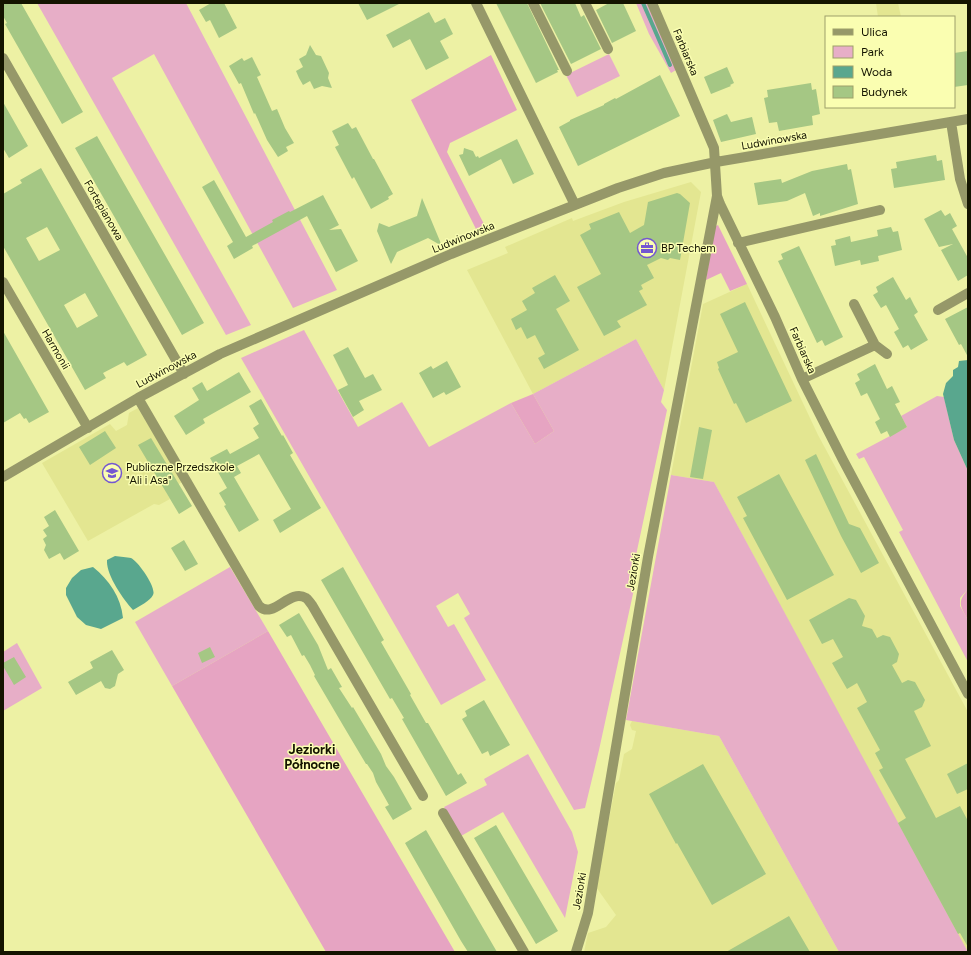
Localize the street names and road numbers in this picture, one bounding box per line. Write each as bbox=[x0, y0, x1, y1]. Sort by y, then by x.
street label: Farbiarska bbox=[670, 27, 701, 78]
street label: Ludwinowska bbox=[740, 128, 808, 153]
street label: Fortepianowa bbox=[81, 178, 126, 243]
street label: Ludwinowska bbox=[430, 219, 496, 256]
street label: Farbiarska bbox=[787, 325, 819, 375]
street label: Harmonii bbox=[39, 327, 72, 372]
street label: Ludwinowska bbox=[134, 348, 199, 391]
street label: Jeziorki bbox=[624, 552, 643, 592]
street label: Jeziorki bbox=[570, 871, 589, 911]

